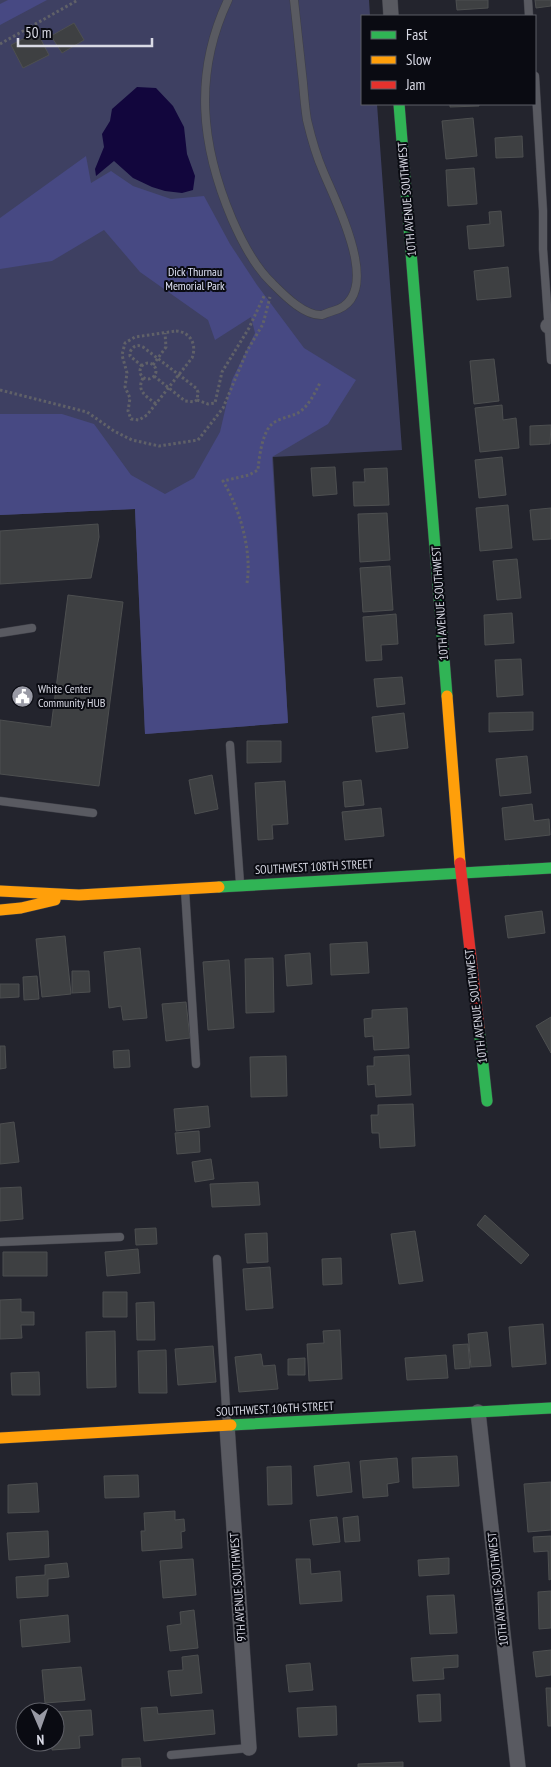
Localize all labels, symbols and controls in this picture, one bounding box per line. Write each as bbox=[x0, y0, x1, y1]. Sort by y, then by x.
scale bar bbox=[18, 15, 151, 47]
legend bbox=[361, 15, 536, 105]
text: 50 m bbox=[25, 23, 51, 42]
text: Fast bbox=[406, 25, 427, 44]
text: Slow bbox=[406, 50, 431, 69]
text: Jam bbox=[405, 75, 425, 94]
street label: 10TH AVENUE SOUTHWEST bbox=[394, 141, 419, 257]
park label: Dick Thurnau Memorial Park bbox=[165, 264, 225, 293]
street label: 10TH AVENUE SOUTHWEST bbox=[428, 545, 451, 661]
place label: White Center Community HUB bbox=[38, 681, 106, 710]
public building icon: White Center Community HUB bbox=[10, 684, 34, 708]
street label: SOUTHWEST 108TH STREET bbox=[255, 856, 374, 877]
street label: 10TH AVENUE SOUTHWEST bbox=[461, 948, 490, 1064]
street label: SOUTHWEST 106TH STREET bbox=[216, 1398, 335, 1419]
street label: 9TH AVENUE SOUTHWEST bbox=[226, 1531, 249, 1642]
street label: 10TH AVENUE SOUTHWEST bbox=[484, 1531, 511, 1647]
north arrow bbox=[15, 1702, 65, 1752]
text: N bbox=[36, 1731, 45, 1749]

